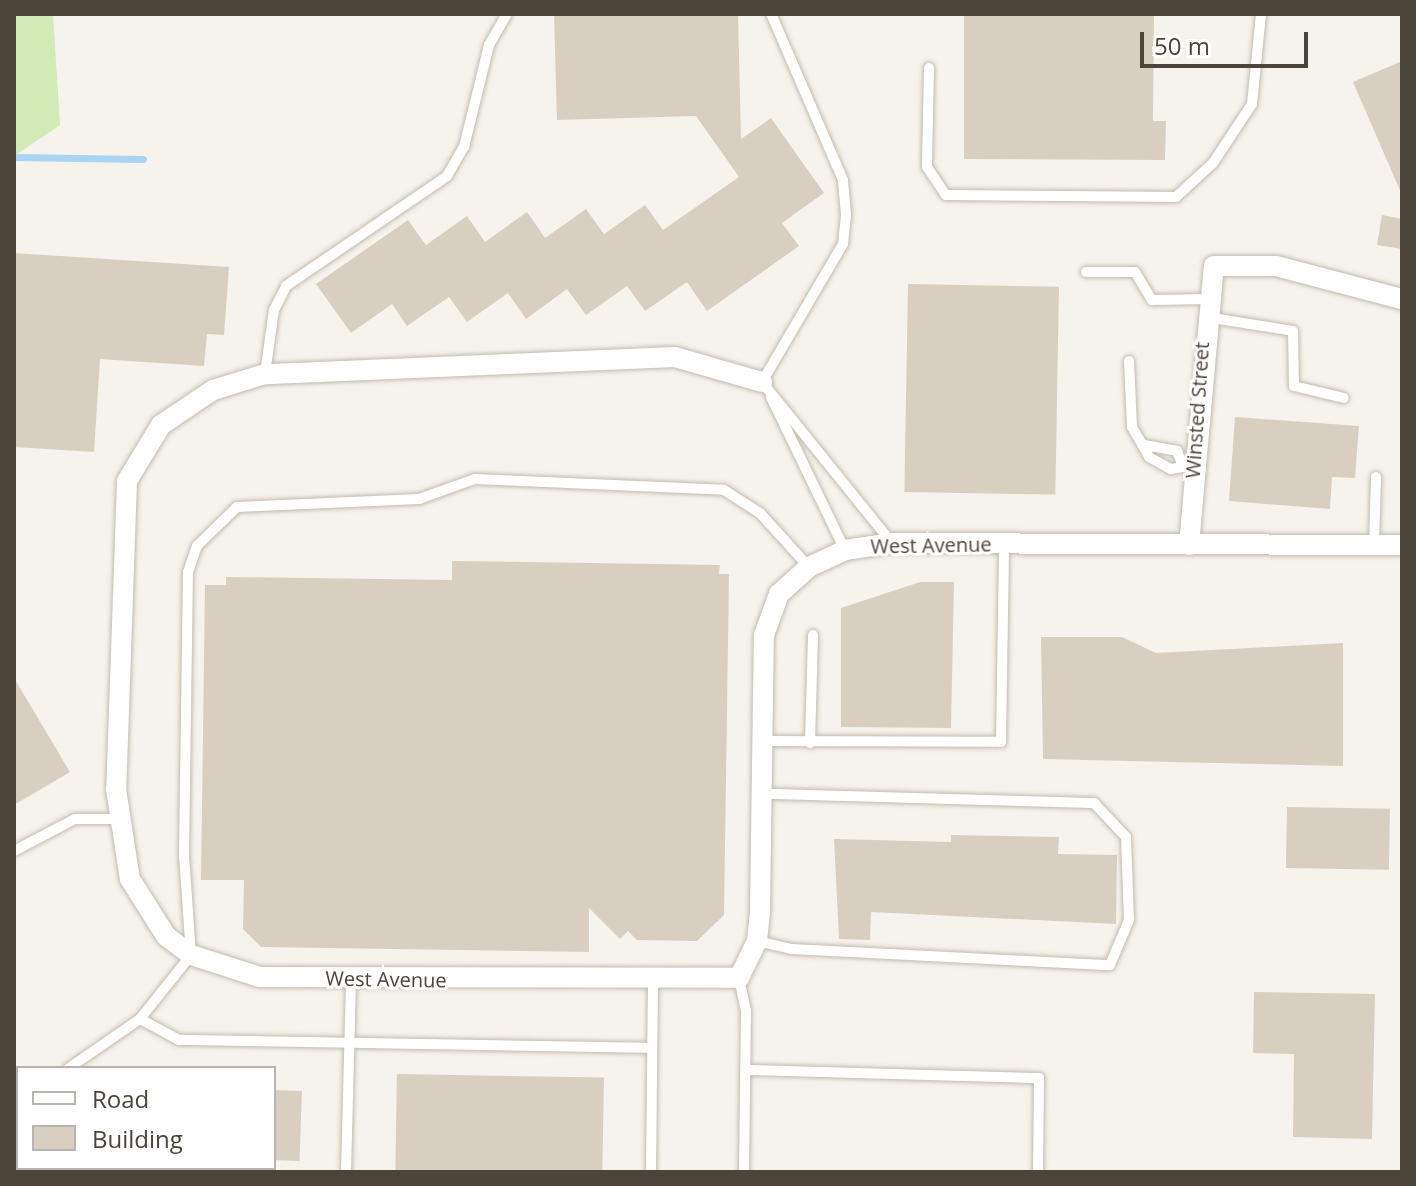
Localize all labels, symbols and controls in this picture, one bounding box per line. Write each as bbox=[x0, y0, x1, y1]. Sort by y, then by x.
scale bar bbox=[1144, 16, 1312, 66]
text: 50 m bbox=[1154, 29, 1210, 62]
street label: Winsted Street bbox=[1180, 341, 1214, 479]
street label: West Avenue bbox=[870, 532, 992, 558]
street label: West Avenue bbox=[325, 966, 447, 992]
legend bbox=[16, 1066, 276, 1170]
text: Road bbox=[92, 1082, 149, 1115]
text: Building bbox=[92, 1122, 183, 1155]

